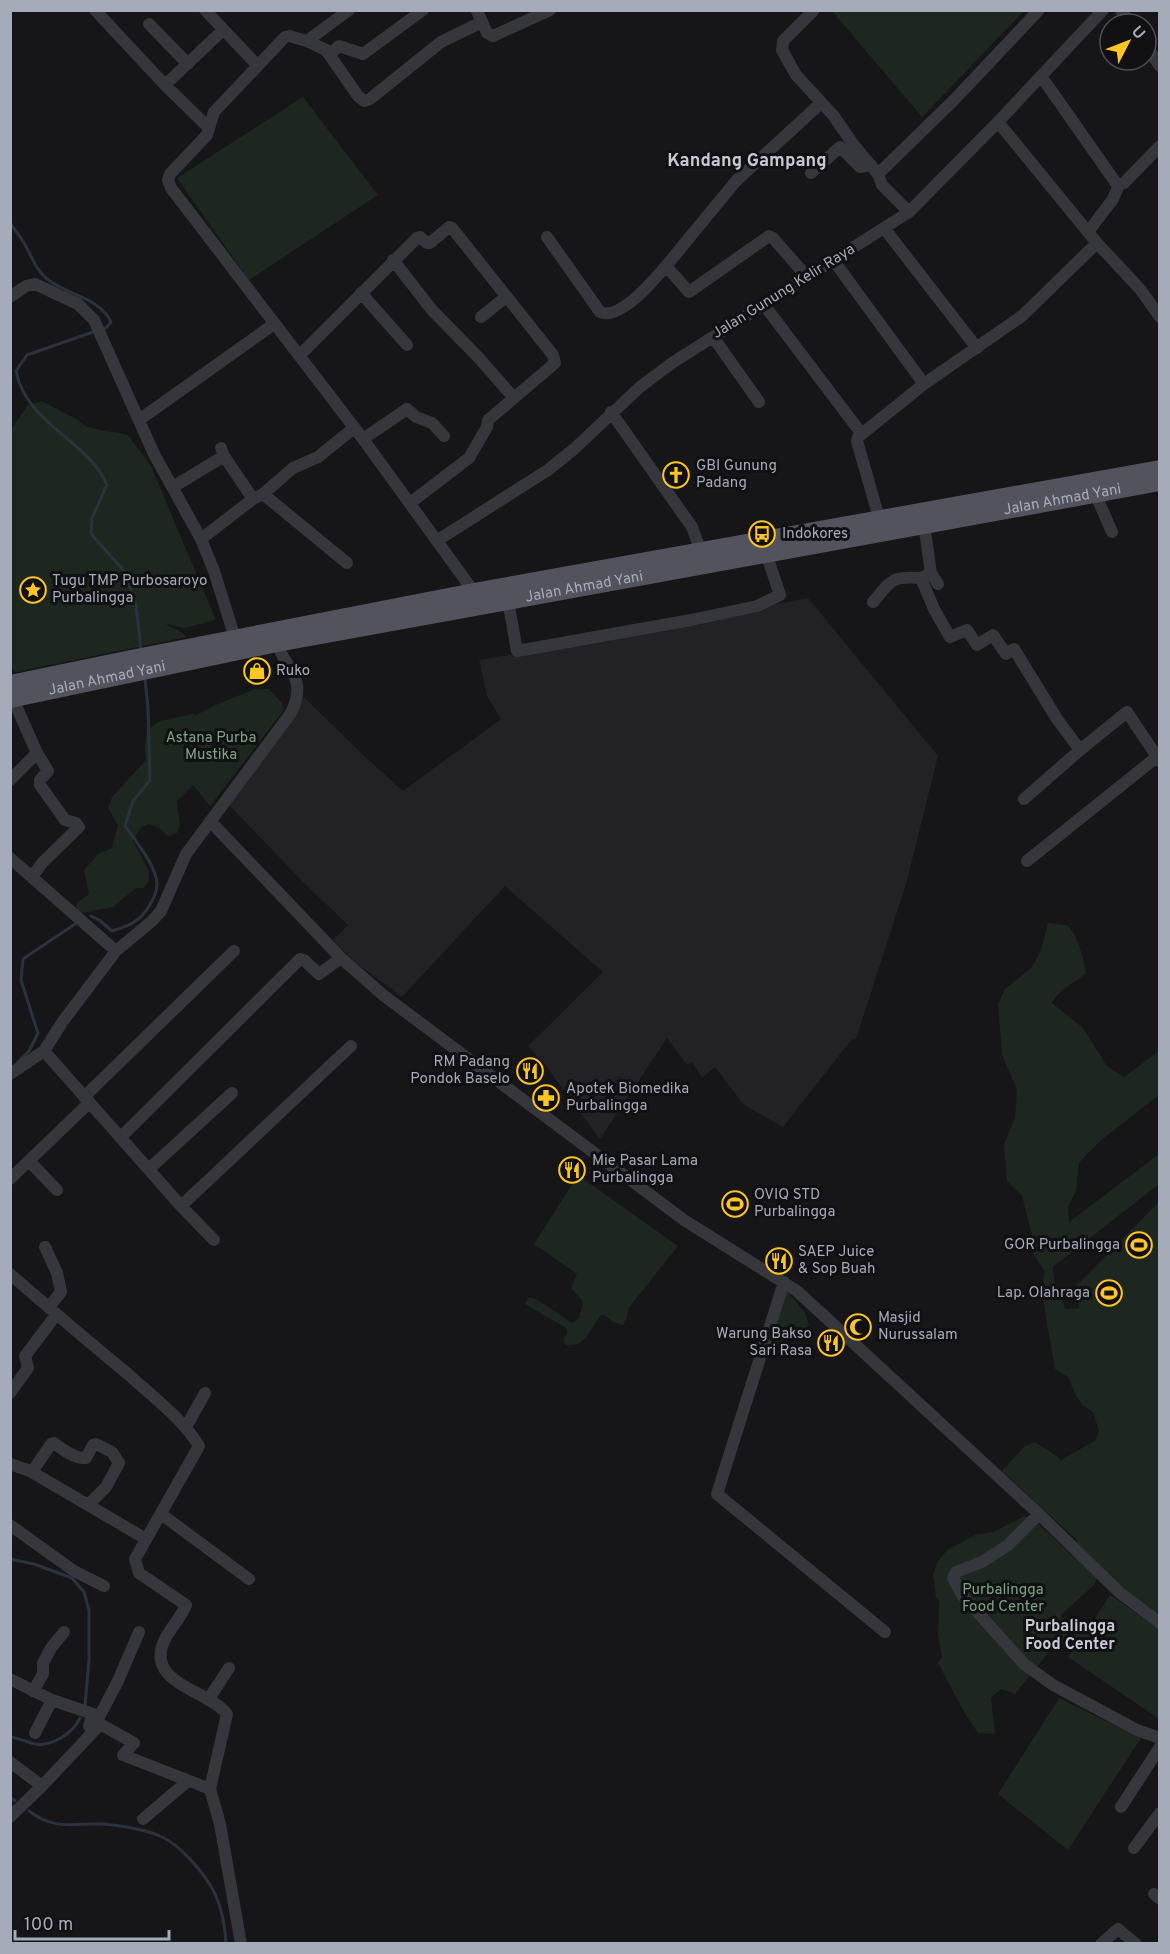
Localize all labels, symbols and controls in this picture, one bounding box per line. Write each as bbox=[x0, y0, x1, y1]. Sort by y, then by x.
north arrow bbox=[1098, 12, 1158, 72]
text: U bbox=[1126, 22, 1149, 44]
district label: Kandang Gampang bbox=[667, 150, 827, 173]
street label: Jalan Gunung Kelir Raya bbox=[709, 240, 859, 344]
place label: GBI Gunung Padang bbox=[696, 457, 777, 493]
church icon: GBI Gunung Padang bbox=[661, 460, 691, 490]
street label: Jalan Ahmad Yani bbox=[1002, 480, 1123, 520]
bus stop icon: Indokores bbox=[747, 519, 777, 549]
place label: Indokores bbox=[782, 525, 848, 544]
street label: Jalan Ahmad Yani bbox=[524, 567, 645, 607]
place label: Tugu TMP Purbosaroyo Purbalingga bbox=[52, 572, 207, 608]
place icon: Tugu TMP Purbosaroyo Purbalingga bbox=[18, 575, 48, 605]
shop icon: Ruko bbox=[242, 656, 272, 686]
street label: Jalan Ahmad Yani bbox=[46, 657, 167, 700]
place label: Ruko bbox=[276, 662, 310, 681]
park label: Astana Purba Mustika bbox=[166, 729, 256, 765]
place label: RM Padang Pondok Baselo bbox=[410, 1053, 510, 1089]
restaurant icon: RM Padang Pondok Baselo bbox=[515, 1056, 545, 1086]
place label: Apotek Biomedika Purbalingga bbox=[566, 1080, 689, 1116]
pharmacy icon: Apotek Biomedika Purbalingga bbox=[531, 1083, 561, 1113]
place label: Mie Pasar Lama Purbalingga bbox=[592, 1152, 698, 1188]
restaurant icon: Mie Pasar Lama Purbalingga bbox=[557, 1155, 587, 1185]
place label: OVIQ STD Purbalingga bbox=[754, 1186, 835, 1222]
sports icon: OVIQ STD Purbalingga bbox=[720, 1189, 750, 1219]
sports icon: GOR Purbalingga bbox=[1124, 1230, 1154, 1260]
place label: GOR Purbalingga bbox=[1004, 1236, 1120, 1255]
place label: SAEP Juice & Sop Buah bbox=[798, 1243, 875, 1279]
restaurant icon: SAEP Juice & Sop Buah bbox=[764, 1246, 794, 1276]
sports icon: Lap. Olahraga bbox=[1094, 1278, 1124, 1308]
place label: Lap. Olahraga bbox=[997, 1284, 1090, 1303]
place label: Masjid Nurussalam bbox=[878, 1309, 958, 1345]
mosque icon: Masjid Nurussalam bbox=[843, 1312, 873, 1342]
place label: Warung Bakso Sari Rasa bbox=[716, 1325, 812, 1361]
restaurant icon: Warung Bakso Sari Rasa bbox=[816, 1328, 846, 1358]
park label: Purbalingga Food Center bbox=[962, 1581, 1044, 1617]
district label: Purbalingga Food Center bbox=[1025, 1617, 1115, 1655]
scale bar bbox=[15, 1903, 170, 1941]
text: 100 m bbox=[24, 1914, 73, 1937]

